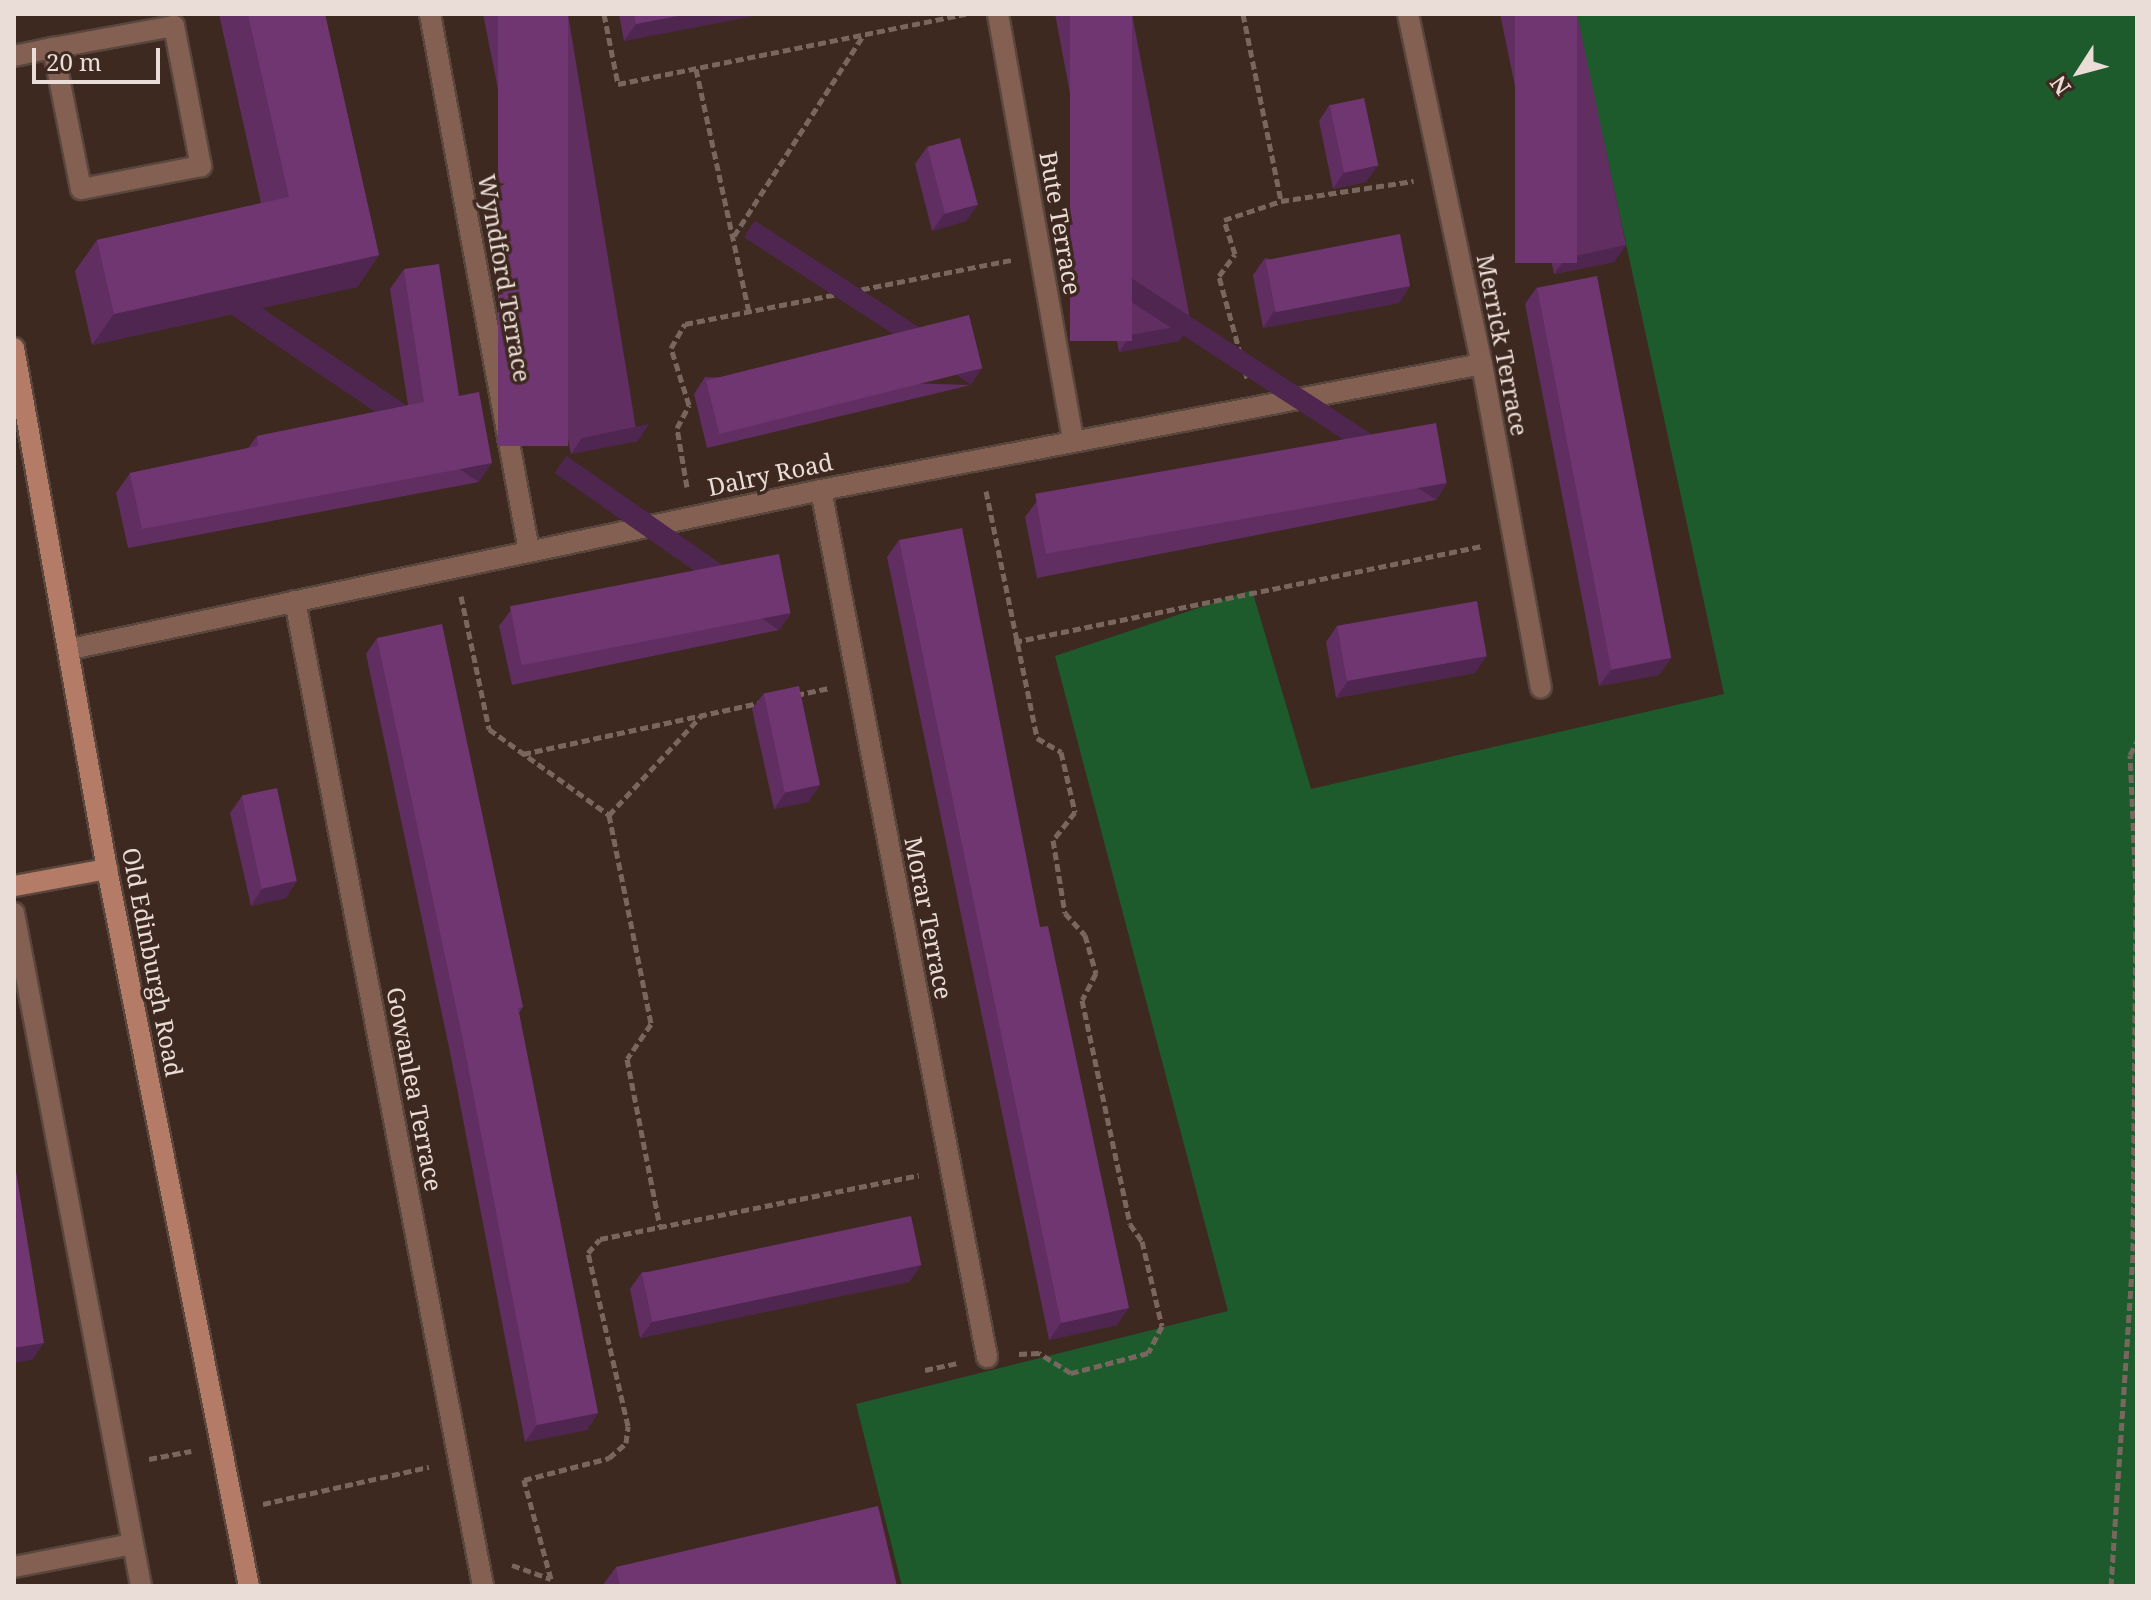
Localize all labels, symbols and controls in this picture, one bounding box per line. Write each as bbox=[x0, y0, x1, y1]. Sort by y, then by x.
scale bar bbox=[36, 32, 164, 82]
north arrow bbox=[2039, 32, 2119, 112]
text: 20 m bbox=[46, 45, 102, 78]
text: N bbox=[2042, 70, 2077, 102]
street label: Bute Terrace bbox=[1034, 149, 1088, 297]
street label: Wyndford Terrace bbox=[473, 172, 537, 384]
street label: Merrick Terrace bbox=[1471, 252, 1535, 438]
street label: Dalry Road bbox=[705, 447, 835, 501]
street label: Morar Terrace bbox=[899, 834, 959, 1002]
street label: Old Edinburgh Road bbox=[117, 845, 189, 1079]
street label: Gowanlea Terrace bbox=[381, 984, 449, 1194]

